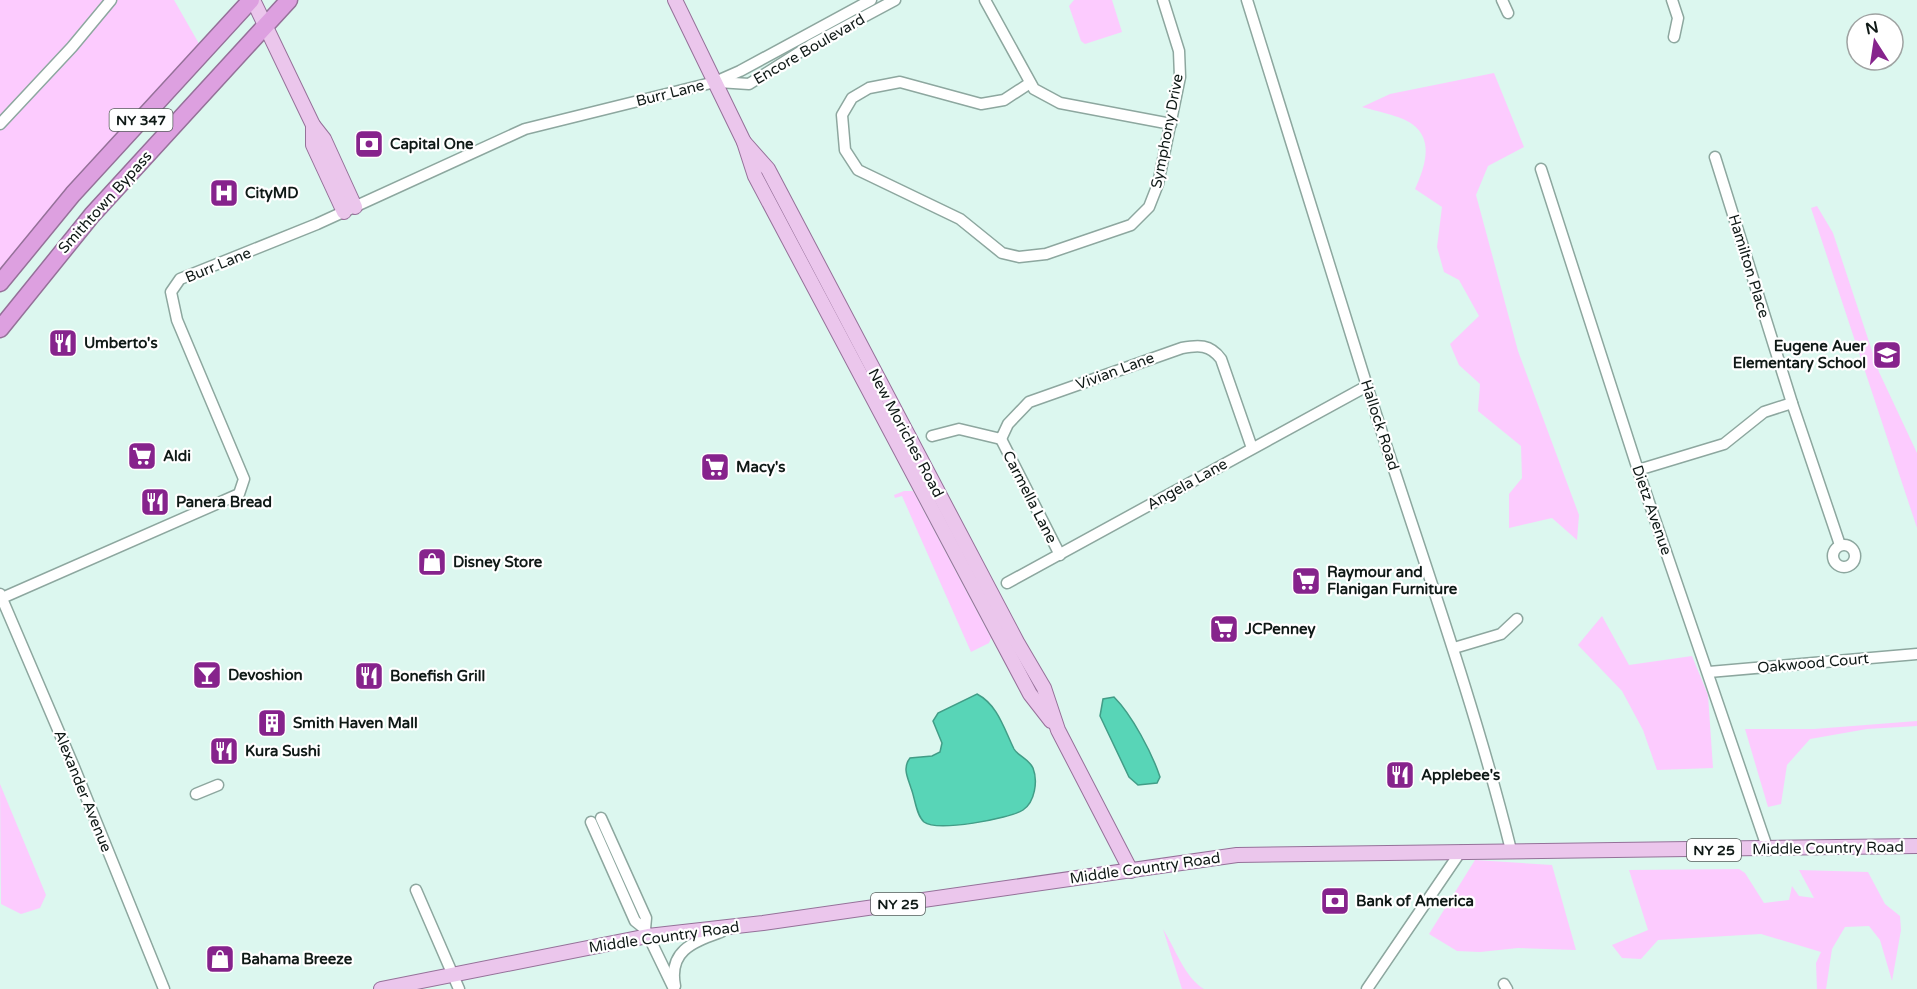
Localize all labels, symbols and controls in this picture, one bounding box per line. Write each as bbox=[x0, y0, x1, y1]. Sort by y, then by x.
street label: Encore Boulevard bbox=[750, 10, 868, 88]
north arrow bbox=[1845, 12, 1905, 72]
text: N bbox=[1864, 17, 1880, 39]
street label: Symphony Drive bbox=[1147, 72, 1187, 190]
street label: Burr Lane bbox=[634, 76, 706, 110]
road number: NY 347 bbox=[110, 109, 172, 131]
bank icon: Capital One bbox=[353, 128, 385, 160]
place label: Capital One bbox=[390, 135, 474, 154]
street label: Smithtown Bypass bbox=[54, 147, 156, 257]
hospital icon: CityMD bbox=[208, 177, 240, 209]
place label: CityMD bbox=[245, 184, 299, 203]
street label: Hamilton Place bbox=[1725, 212, 1773, 320]
street label: Burr Lane bbox=[182, 244, 254, 286]
restaurant icon: Umberto's bbox=[47, 327, 79, 359]
place label: Umberto's bbox=[84, 334, 158, 352]
place label: Eugene Auer Elementary School bbox=[1733, 337, 1866, 373]
school or university icon: Eugene Auer Elementary School bbox=[1871, 339, 1903, 371]
street label: Vivian Lane bbox=[1073, 349, 1157, 393]
street label: New Moriches Road bbox=[864, 365, 948, 501]
street label: Hallock Road bbox=[1357, 377, 1403, 473]
supermarket icon: Aldi bbox=[126, 440, 158, 472]
place label: Aldi bbox=[163, 447, 191, 465]
street label: Carmella Lane bbox=[999, 448, 1061, 546]
supermarket icon: Macy's bbox=[699, 451, 731, 483]
street label: Angela Lane bbox=[1144, 455, 1230, 513]
place label: Macy's bbox=[736, 458, 786, 477]
street label: Dietz Avenue bbox=[1628, 463, 1676, 557]
restaurant icon: Panera Bread bbox=[139, 486, 171, 518]
place label: Panera Bread bbox=[176, 493, 272, 511]
shop icon: Disney Store bbox=[416, 546, 448, 578]
place label: Disney Store bbox=[453, 553, 543, 572]
place label: Raymour and Flanigan Furniture bbox=[1327, 563, 1458, 599]
supermarket icon: Raymour and Flanigan Furniture bbox=[1290, 565, 1322, 597]
supermarket icon: JCPenney bbox=[1208, 613, 1240, 645]
place label: JCPenney bbox=[1244, 620, 1316, 639]
street label: Oakwood Court bbox=[1756, 649, 1870, 677]
bar icon: Devoshion bbox=[191, 659, 223, 691]
restaurant icon: Bonefish Grill bbox=[353, 660, 385, 692]
place label: Devoshion bbox=[228, 666, 303, 684]
place label: Bonefish Grill bbox=[390, 667, 485, 685]
building icon: Smith Haven Mall bbox=[256, 707, 288, 739]
place label: Smith Haven Mall bbox=[293, 714, 418, 732]
street label: Alexander Avenue bbox=[50, 727, 116, 855]
restaurant icon: Kura Sushi bbox=[208, 735, 240, 767]
place label: Kura Sushi bbox=[245, 742, 321, 760]
restaurant icon: Applebee's bbox=[1384, 759, 1416, 791]
place label: Applebee's bbox=[1421, 766, 1500, 785]
street label: Middle Country Road bbox=[1752, 838, 1904, 858]
road number: NY 25 bbox=[1687, 839, 1741, 861]
street label: Middle Country Road bbox=[1069, 849, 1221, 887]
bank icon: Bank of America bbox=[1319, 885, 1351, 917]
place label: Bank of America bbox=[1356, 892, 1474, 910]
road number: NY 25 bbox=[871, 893, 925, 915]
street label: Middle Country Road bbox=[588, 918, 740, 956]
shop icon: Bahama Breeze bbox=[204, 943, 236, 975]
place label: Bahama Breeze bbox=[241, 950, 353, 968]

